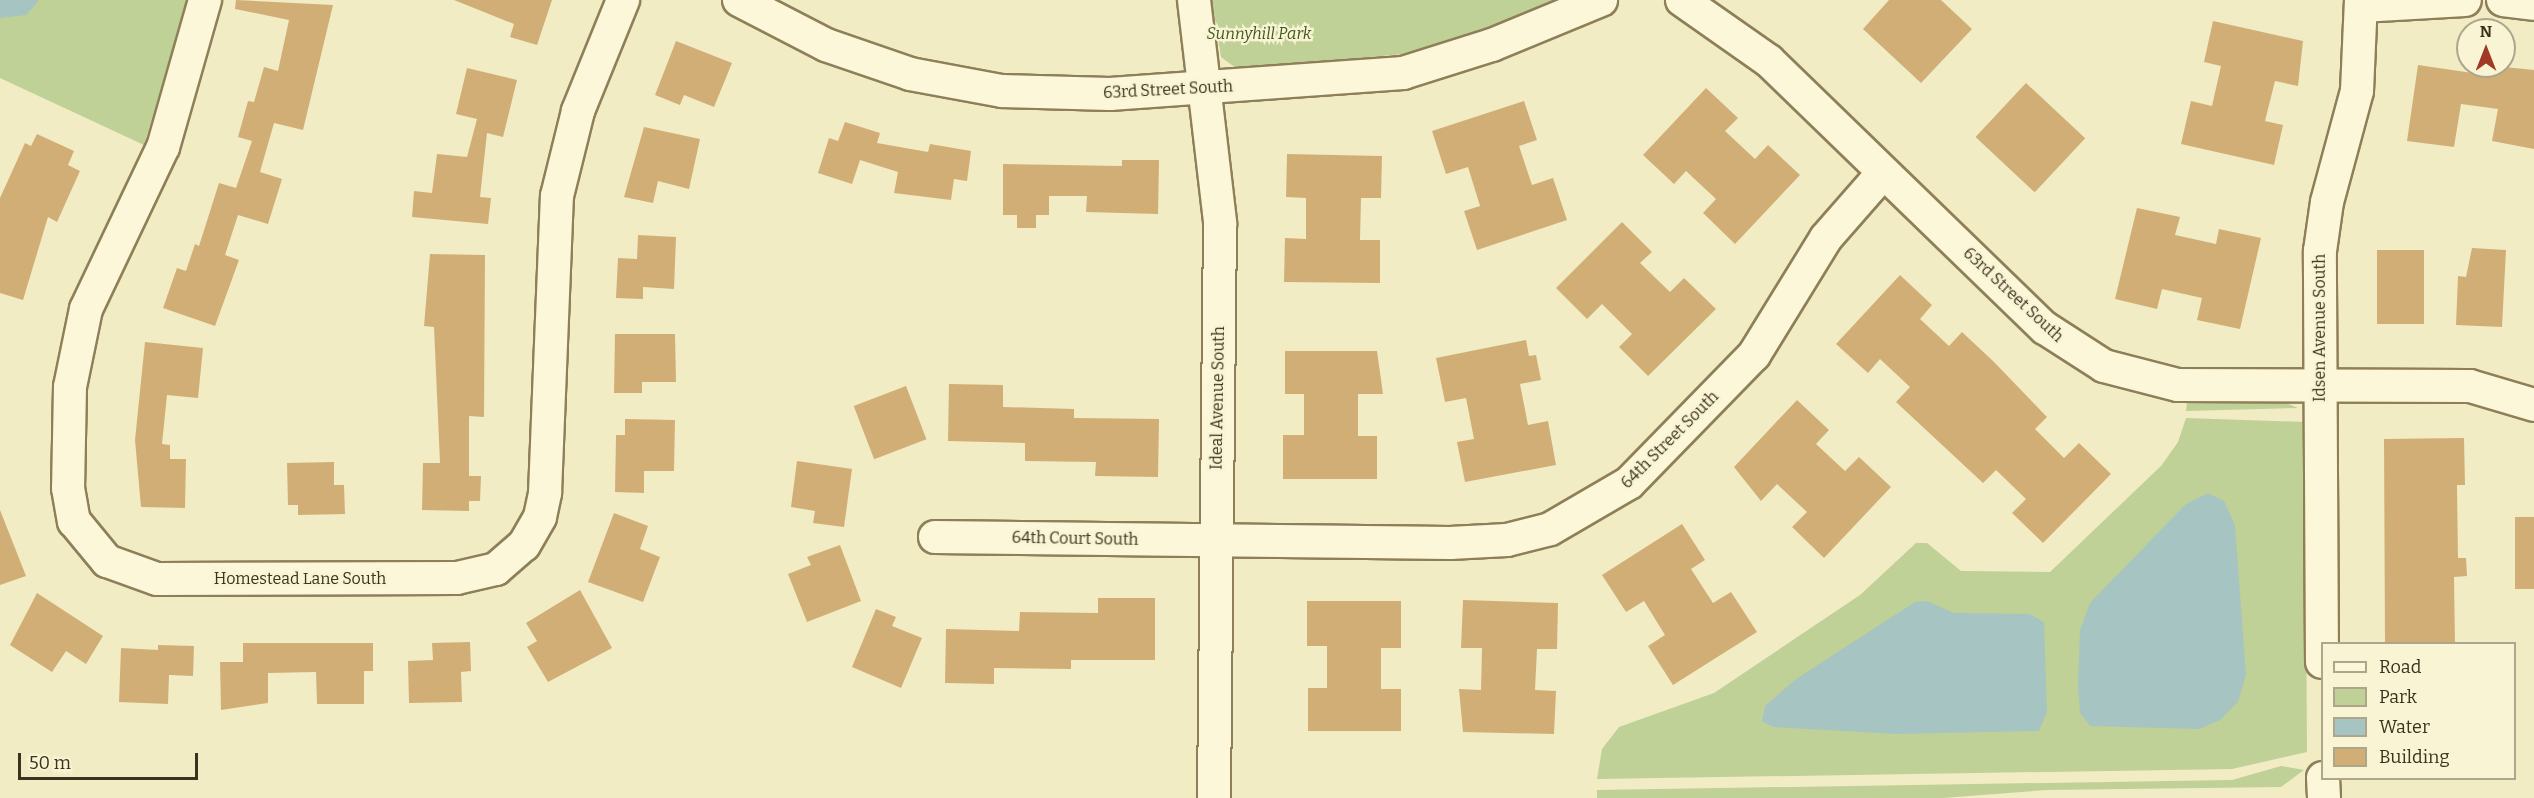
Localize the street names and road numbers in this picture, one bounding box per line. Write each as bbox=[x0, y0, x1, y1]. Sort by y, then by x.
street label: 63rd Street South bbox=[1103, 77, 1233, 103]
street label: 63rd Street South bbox=[1959, 244, 2067, 346]
street label: Idsen Avenue South bbox=[2310, 254, 2330, 402]
street label: Ideal Avenue South bbox=[1207, 326, 1229, 470]
street label: 64th Street South bbox=[1617, 387, 1723, 493]
street label: 64th Court South bbox=[1011, 528, 1139, 550]
street label: Homestead Lane South bbox=[214, 569, 386, 589]

